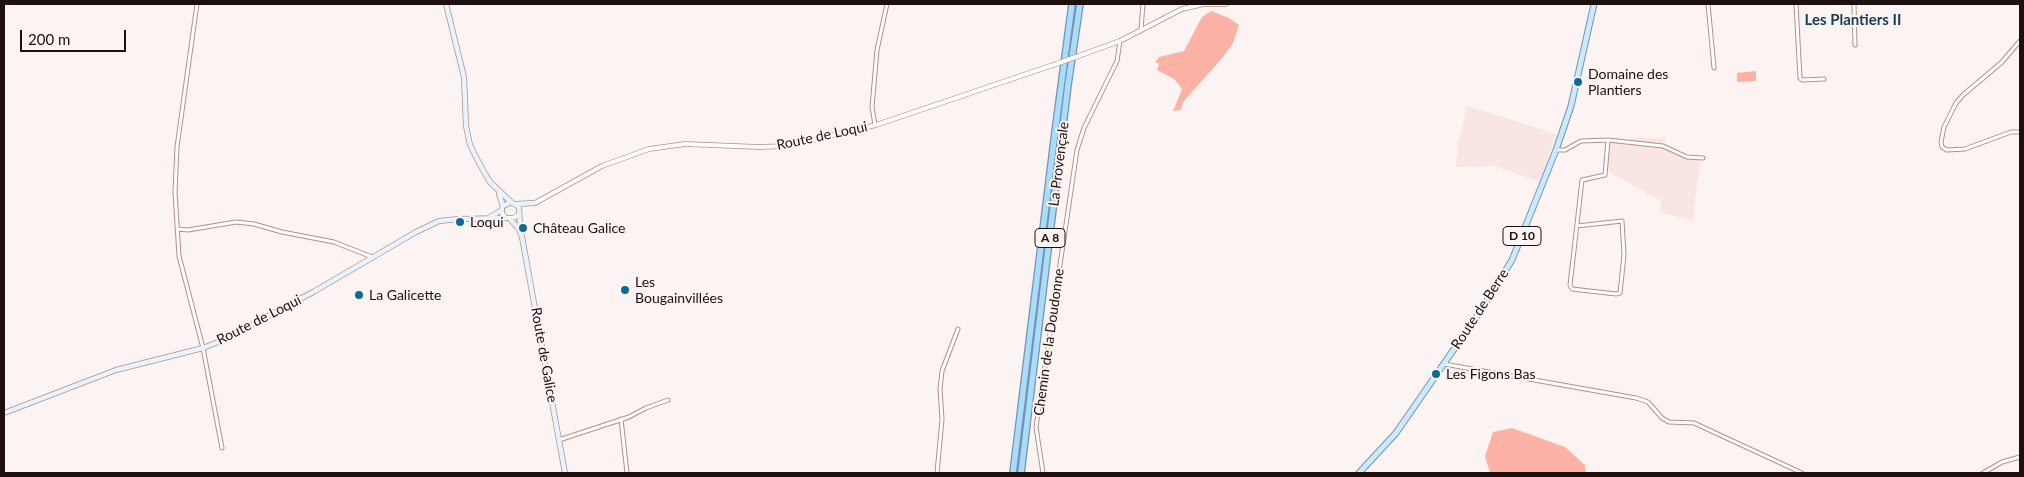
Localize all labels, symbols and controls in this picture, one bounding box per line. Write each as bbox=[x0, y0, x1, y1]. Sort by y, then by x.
district label: Les Plantiers II bbox=[1805, 11, 1901, 29]
scale bar bbox=[22, 20, 129, 52]
text: 200 m bbox=[28, 30, 70, 48]
place label: Domaine des Plantiers bbox=[1588, 66, 1668, 98]
marker: Domaine des Plantiers bbox=[1572, 76, 1584, 88]
street label: Route de Loqui bbox=[775, 118, 869, 154]
street label: La Provençale bbox=[1045, 121, 1073, 207]
place label: Loqui bbox=[470, 214, 504, 230]
marker: Loqui bbox=[454, 216, 466, 228]
place label: Château Galice bbox=[533, 220, 626, 236]
marker: Château Galice bbox=[517, 222, 529, 234]
road number: D 10 bbox=[1503, 227, 1541, 246]
road number: A 8 bbox=[1035, 228, 1065, 248]
street label: Route de Berre bbox=[1448, 266, 1512, 352]
street label: Chemin de la Doudonne bbox=[1030, 267, 1068, 417]
place label: Les Bougainvillées bbox=[635, 274, 723, 306]
marker: Les Bougainvillées bbox=[619, 284, 631, 296]
place label: La Galicette bbox=[369, 287, 441, 303]
marker: La Galicette bbox=[353, 289, 365, 301]
street label: Route de Loqui bbox=[214, 292, 304, 348]
street label: Route de Galice bbox=[527, 306, 561, 404]
place label: Les Figons Bas bbox=[1446, 366, 1535, 382]
marker: Les Figons Bas bbox=[1430, 368, 1442, 380]

